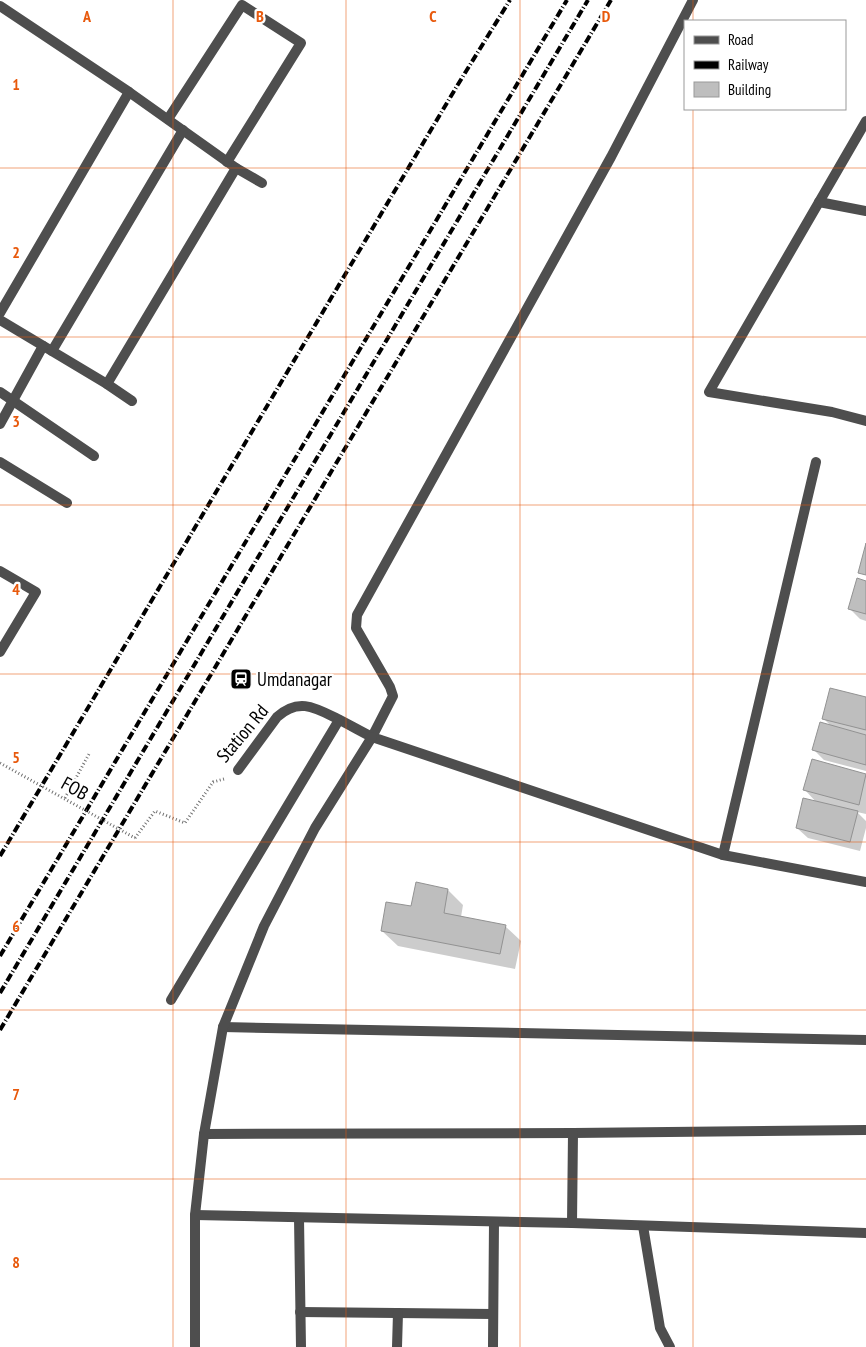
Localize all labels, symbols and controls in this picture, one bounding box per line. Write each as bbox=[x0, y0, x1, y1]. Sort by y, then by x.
text: A bbox=[82, 6, 92, 26]
text: B bbox=[256, 6, 264, 26]
text: C bbox=[429, 6, 437, 26]
text: D bbox=[602, 6, 611, 26]
legend bbox=[684, 20, 846, 110]
text: Road bbox=[728, 30, 754, 49]
text: Railway bbox=[728, 55, 769, 74]
text: 1 bbox=[12, 74, 20, 94]
text: Building bbox=[728, 80, 771, 99]
text: 2 bbox=[12, 242, 20, 262]
text: 3 bbox=[12, 411, 20, 431]
text: 4 bbox=[12, 579, 20, 599]
station icon: Umdanagar bbox=[229, 667, 253, 691]
place label: Umdanagar bbox=[257, 667, 333, 691]
street label: Station Rd bbox=[211, 699, 273, 767]
text: 5 bbox=[12, 747, 20, 767]
street label: FOB bbox=[57, 771, 93, 805]
text: 6 bbox=[12, 916, 20, 936]
text: 7 bbox=[12, 1084, 20, 1104]
text: 8 bbox=[12, 1252, 20, 1272]

